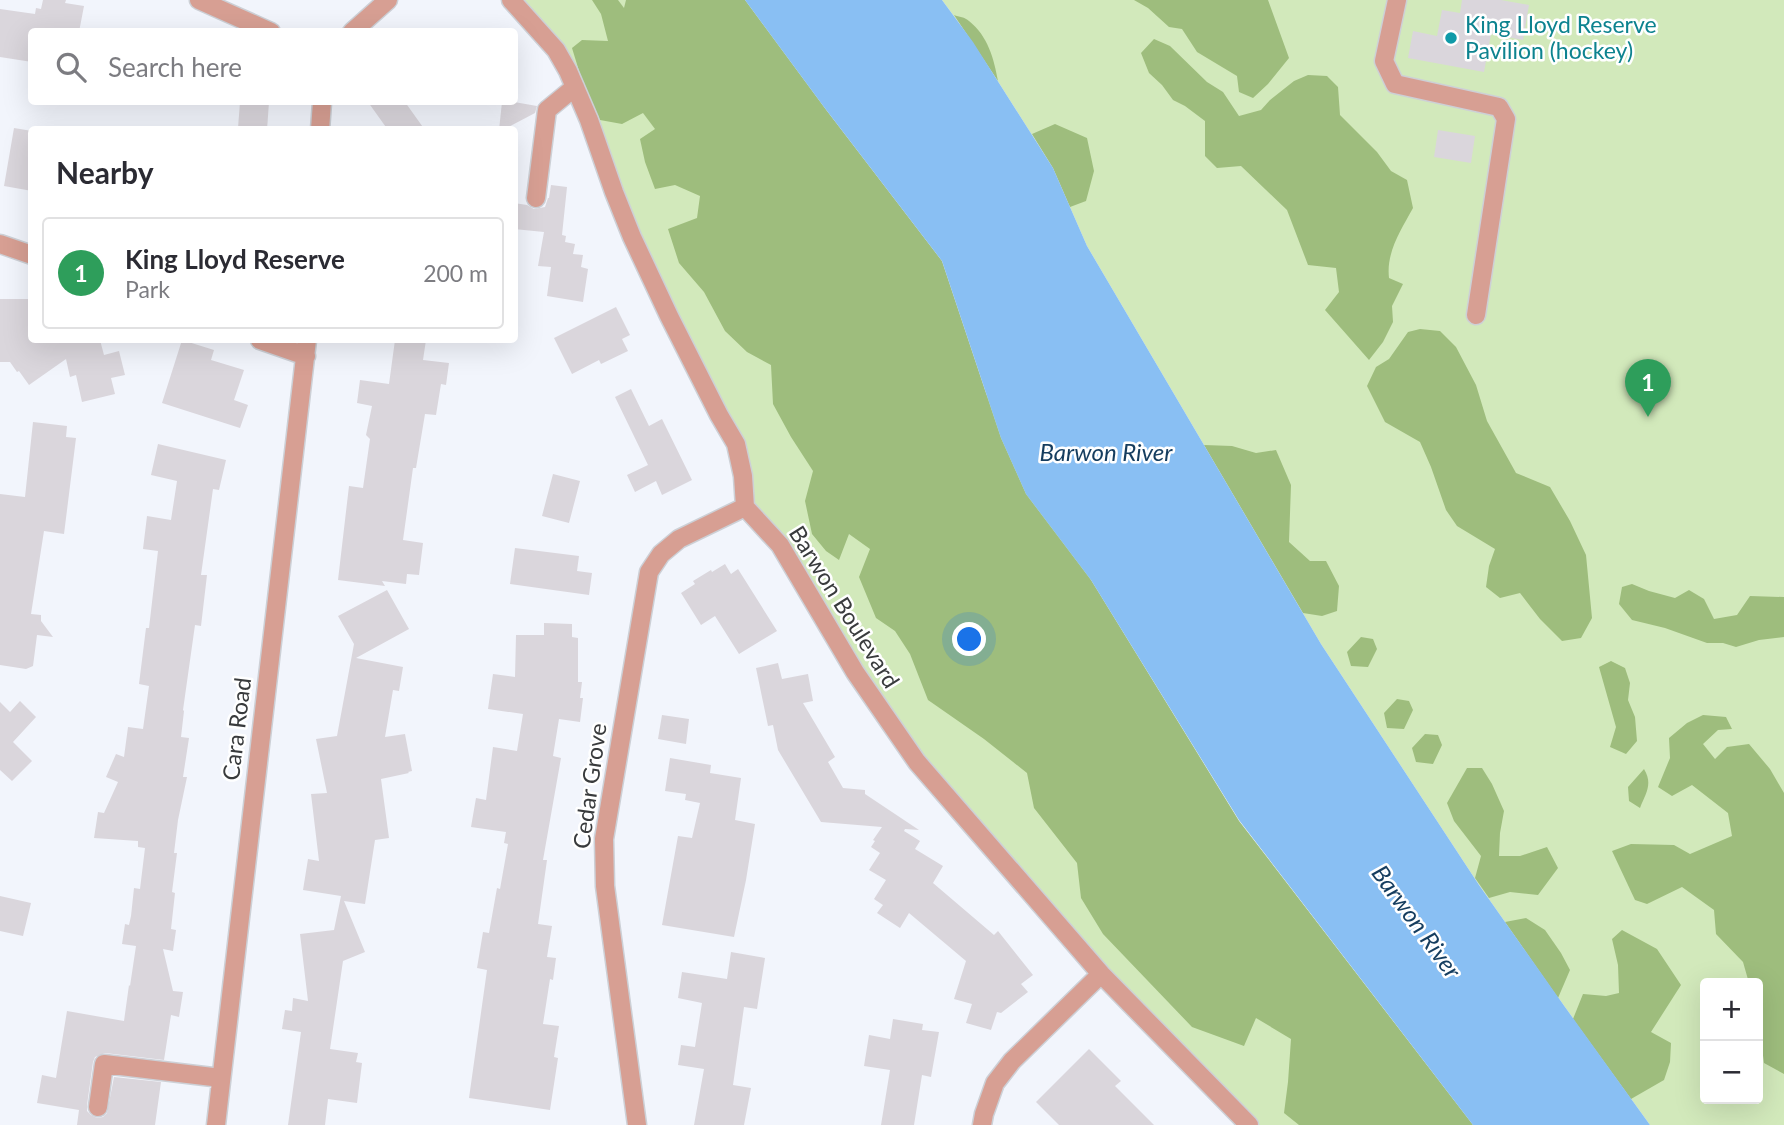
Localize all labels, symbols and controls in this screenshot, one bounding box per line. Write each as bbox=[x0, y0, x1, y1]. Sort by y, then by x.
place label: King Lloyd Reserve Pavilion (hockey) bbox=[1465, 10, 1657, 64]
search box bbox=[28, 28, 518, 105]
marker: King Lloyd Reserve Pavilion (hockey) bbox=[1443, 30, 1459, 46]
icon: search bbox=[52, 48, 90, 86]
text: Search here bbox=[108, 51, 242, 83]
text: Nearby bbox=[56, 154, 154, 190]
text: King Lloyd Reserve bbox=[125, 243, 345, 275]
text: 1 bbox=[74, 259, 88, 287]
text: 200 m bbox=[423, 259, 488, 287]
text: Park bbox=[125, 275, 170, 303]
pin: 1 bbox=[1625, 359, 1671, 417]
water label: Barwon River bbox=[1040, 437, 1173, 466]
street label: Barwon Boulevard bbox=[784, 520, 906, 693]
your location bbox=[952, 622, 986, 656]
street label: Cara Road bbox=[216, 676, 256, 782]
street label: Cedar Grove bbox=[566, 721, 612, 850]
water label: Barwon River bbox=[1366, 859, 1468, 984]
map controls bbox=[1700, 978, 1763, 1104]
button: + bbox=[1700, 978, 1763, 1041]
button: − bbox=[1700, 1041, 1763, 1104]

